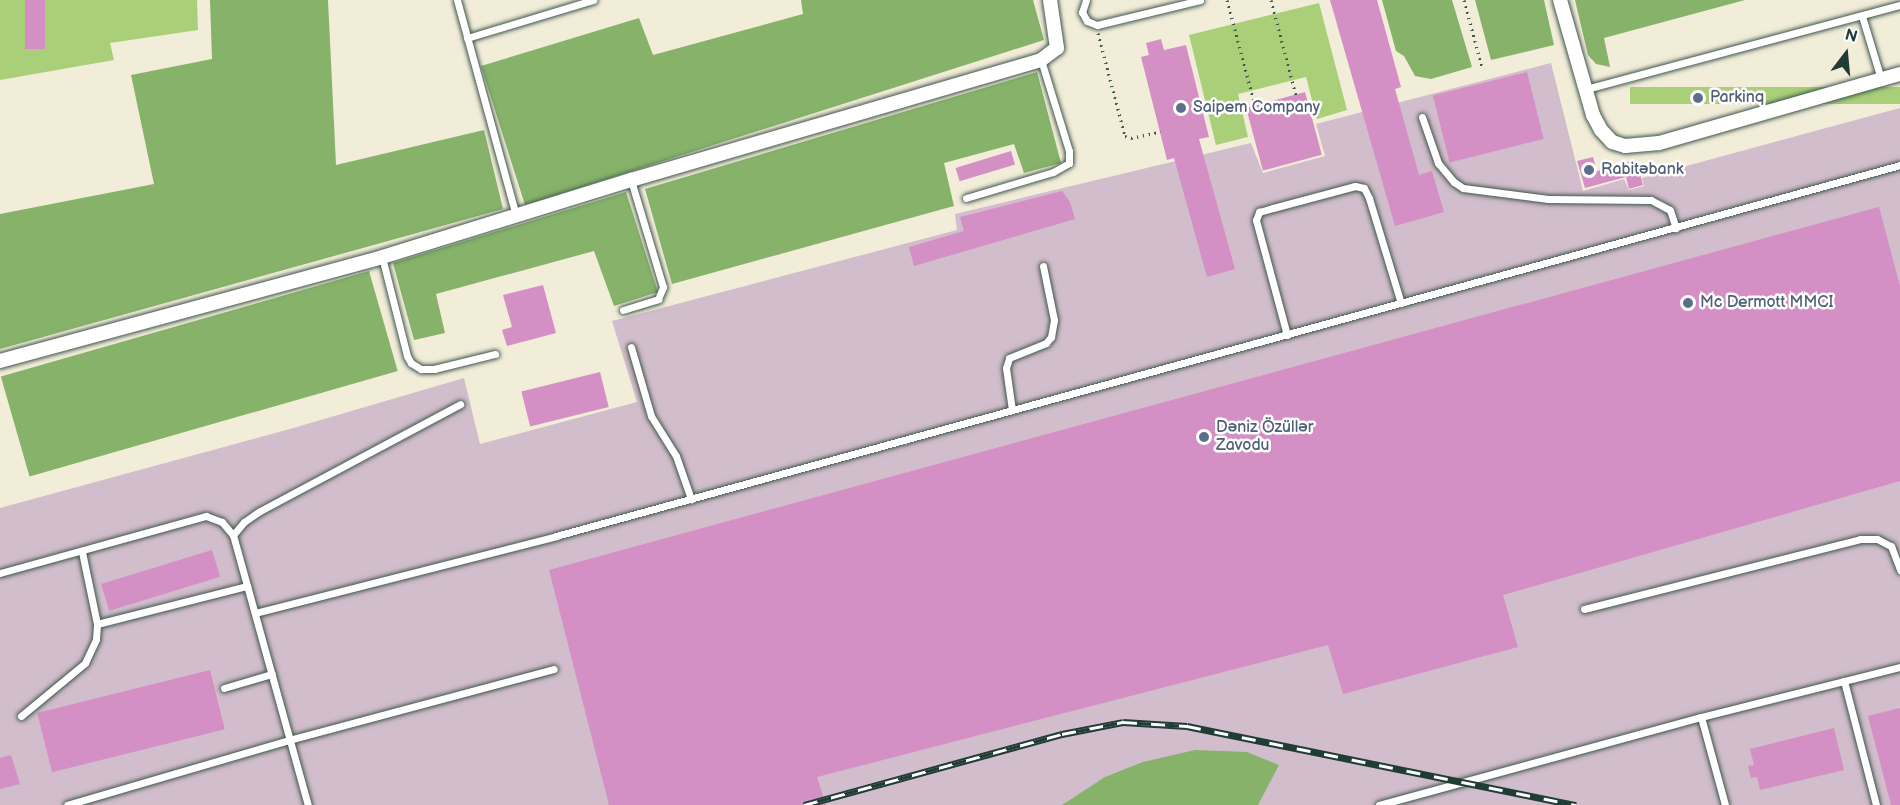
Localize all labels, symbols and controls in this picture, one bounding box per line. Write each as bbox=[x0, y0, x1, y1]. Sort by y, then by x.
north arrow bbox=[1816, 24, 1876, 84]
text: N bbox=[1843, 25, 1860, 47]
place label: Parkinq bbox=[1710, 88, 1764, 108]
marker: Parkinq bbox=[1691, 91, 1705, 105]
place label: Saipem Company bbox=[1193, 98, 1320, 118]
marker: Saipem Company bbox=[1174, 101, 1188, 115]
place label: Rabitəbank bbox=[1601, 160, 1684, 180]
marker: Rabitəbank bbox=[1582, 163, 1596, 177]
place label: Mc Dermott MMCI bbox=[1700, 293, 1834, 313]
marker: Mc Dermott MMCI bbox=[1681, 296, 1695, 310]
place label: Dəniz Özüllər Zavodu bbox=[1216, 418, 1313, 456]
marker: Dəniz Özüllər Zavodu bbox=[1197, 430, 1211, 444]

